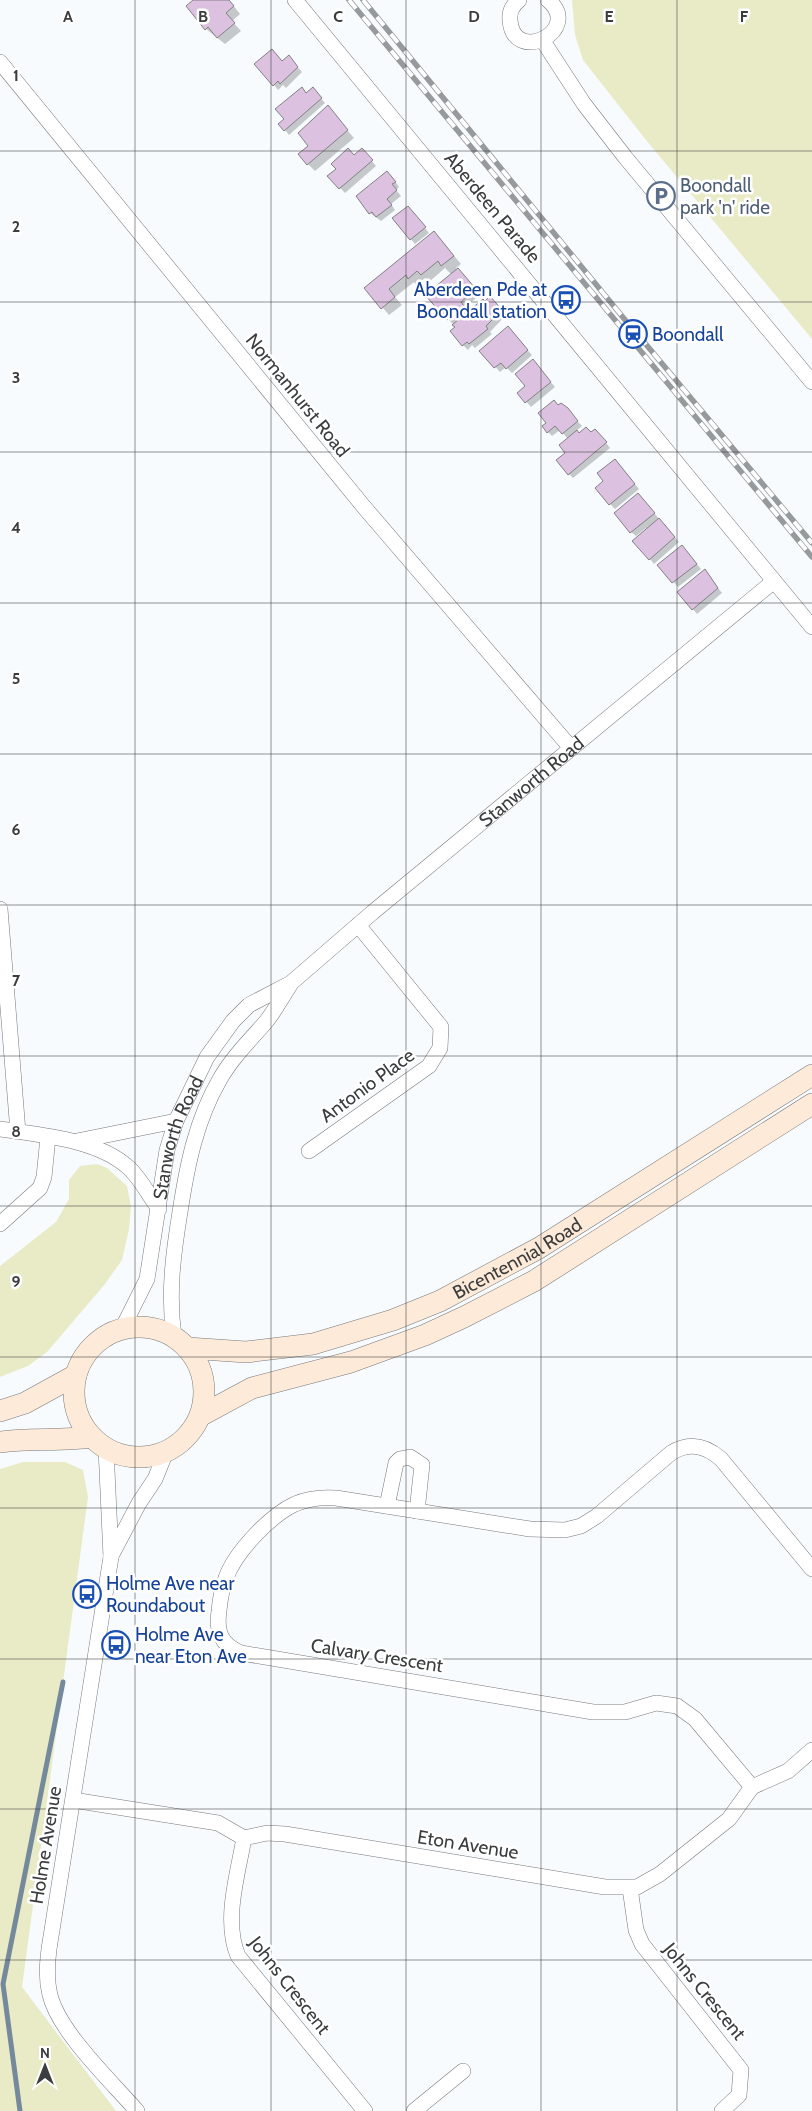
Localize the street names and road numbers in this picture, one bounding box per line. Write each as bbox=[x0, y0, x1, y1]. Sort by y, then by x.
street label: Aberdeen Parade bbox=[440, 147, 546, 268]
street label: Normanhurst Road bbox=[241, 329, 354, 462]
street label: Stanworth Road bbox=[474, 732, 589, 832]
street label: Antonio Place bbox=[316, 1043, 419, 1127]
street label: Stanworth Road bbox=[148, 1072, 208, 1201]
street label: Bicentennial Road bbox=[449, 1213, 586, 1304]
street label: Calvary Crescent bbox=[309, 1634, 445, 1677]
street label: Holme Avenue bbox=[25, 1784, 66, 1906]
street label: Eton Avenue bbox=[416, 1825, 520, 1864]
street label: Johns Crescent bbox=[244, 1931, 335, 2039]
street label: Johns Crescent bbox=[658, 1937, 751, 2045]

